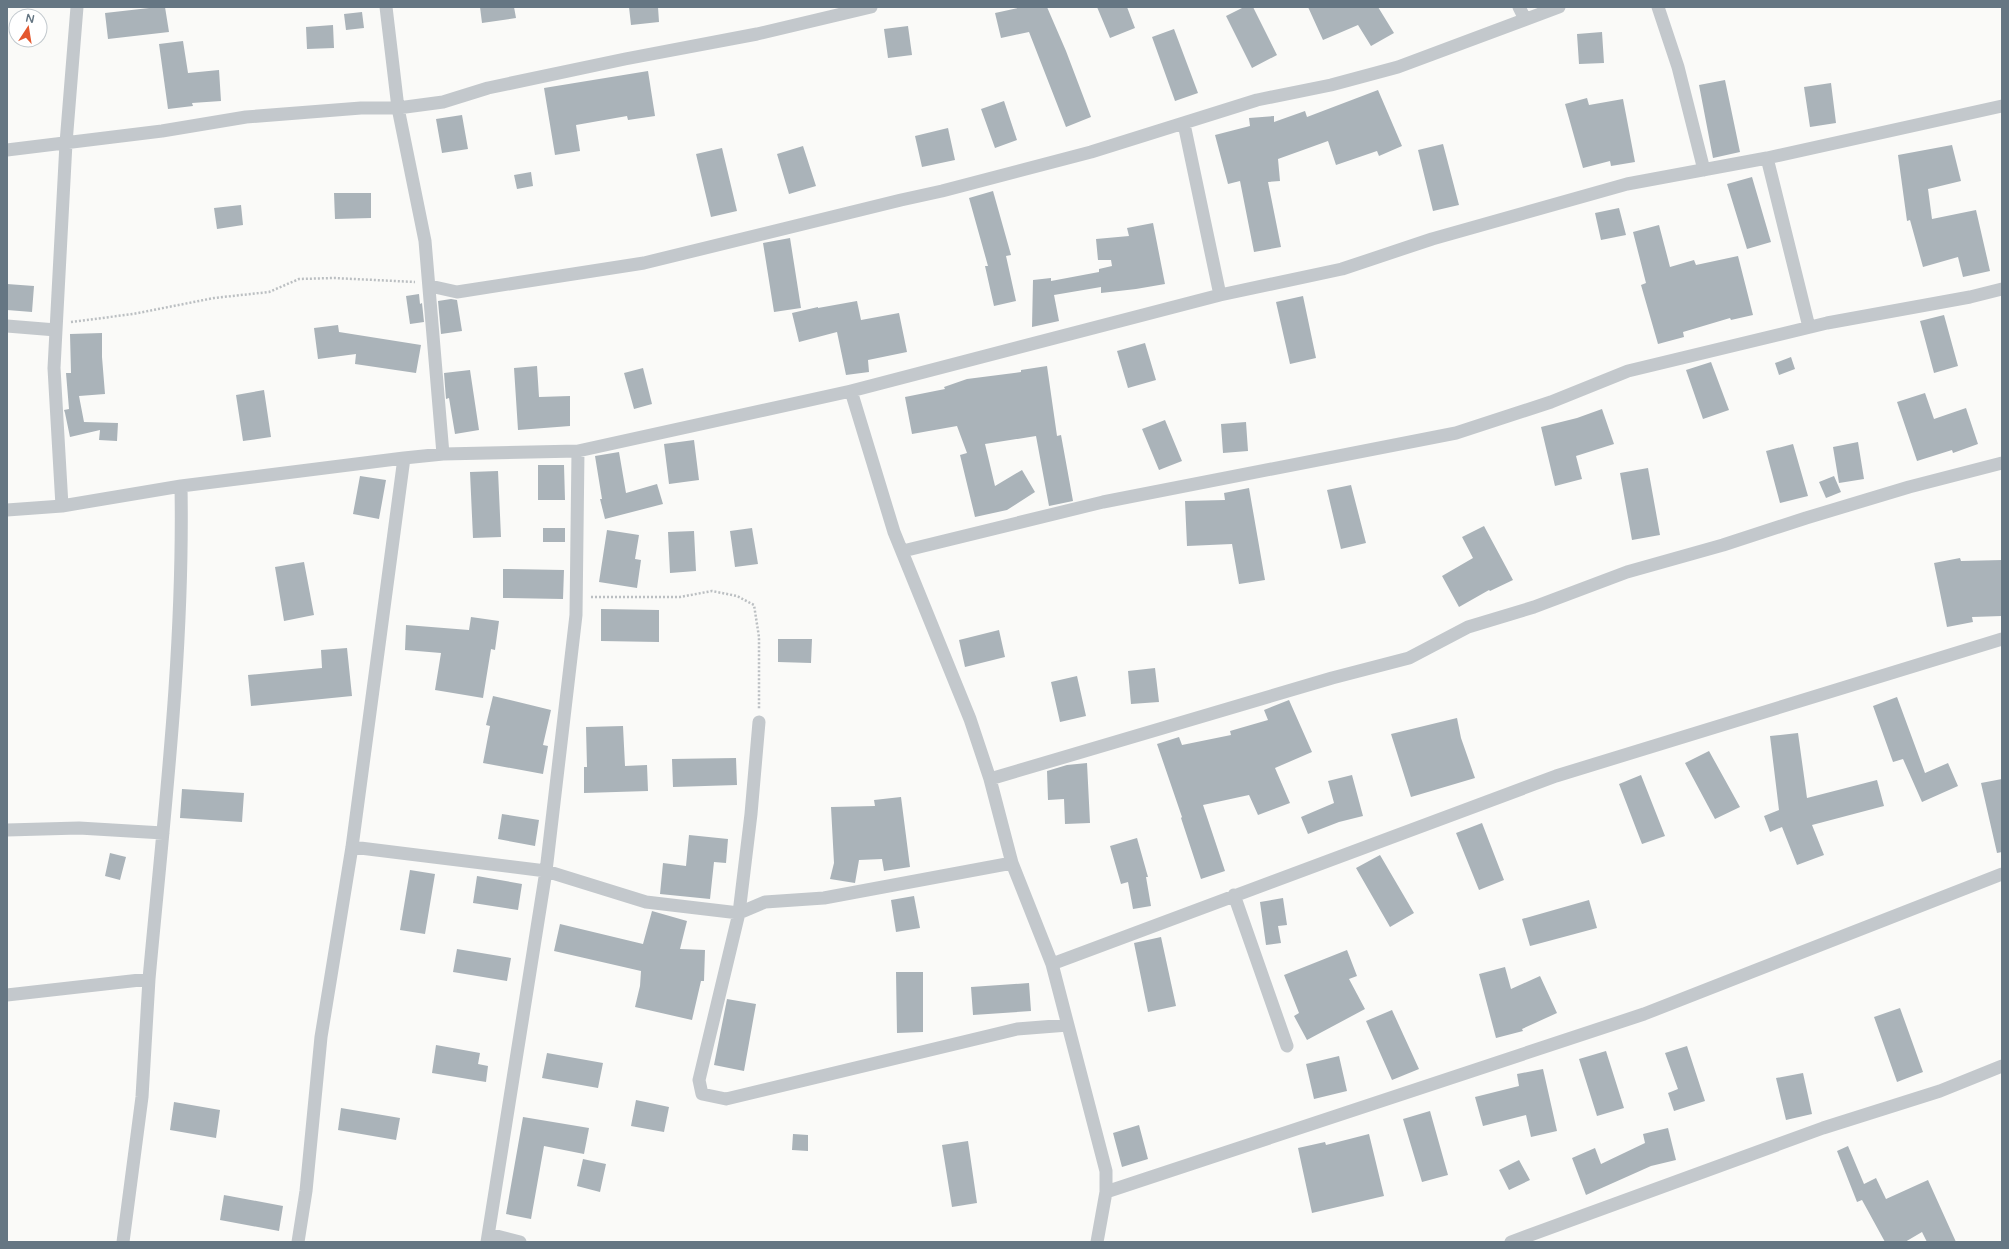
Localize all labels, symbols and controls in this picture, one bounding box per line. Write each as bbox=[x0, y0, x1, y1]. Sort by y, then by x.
north arrow bbox=[8, 8, 48, 48]
text: N bbox=[24, 11, 36, 26]

